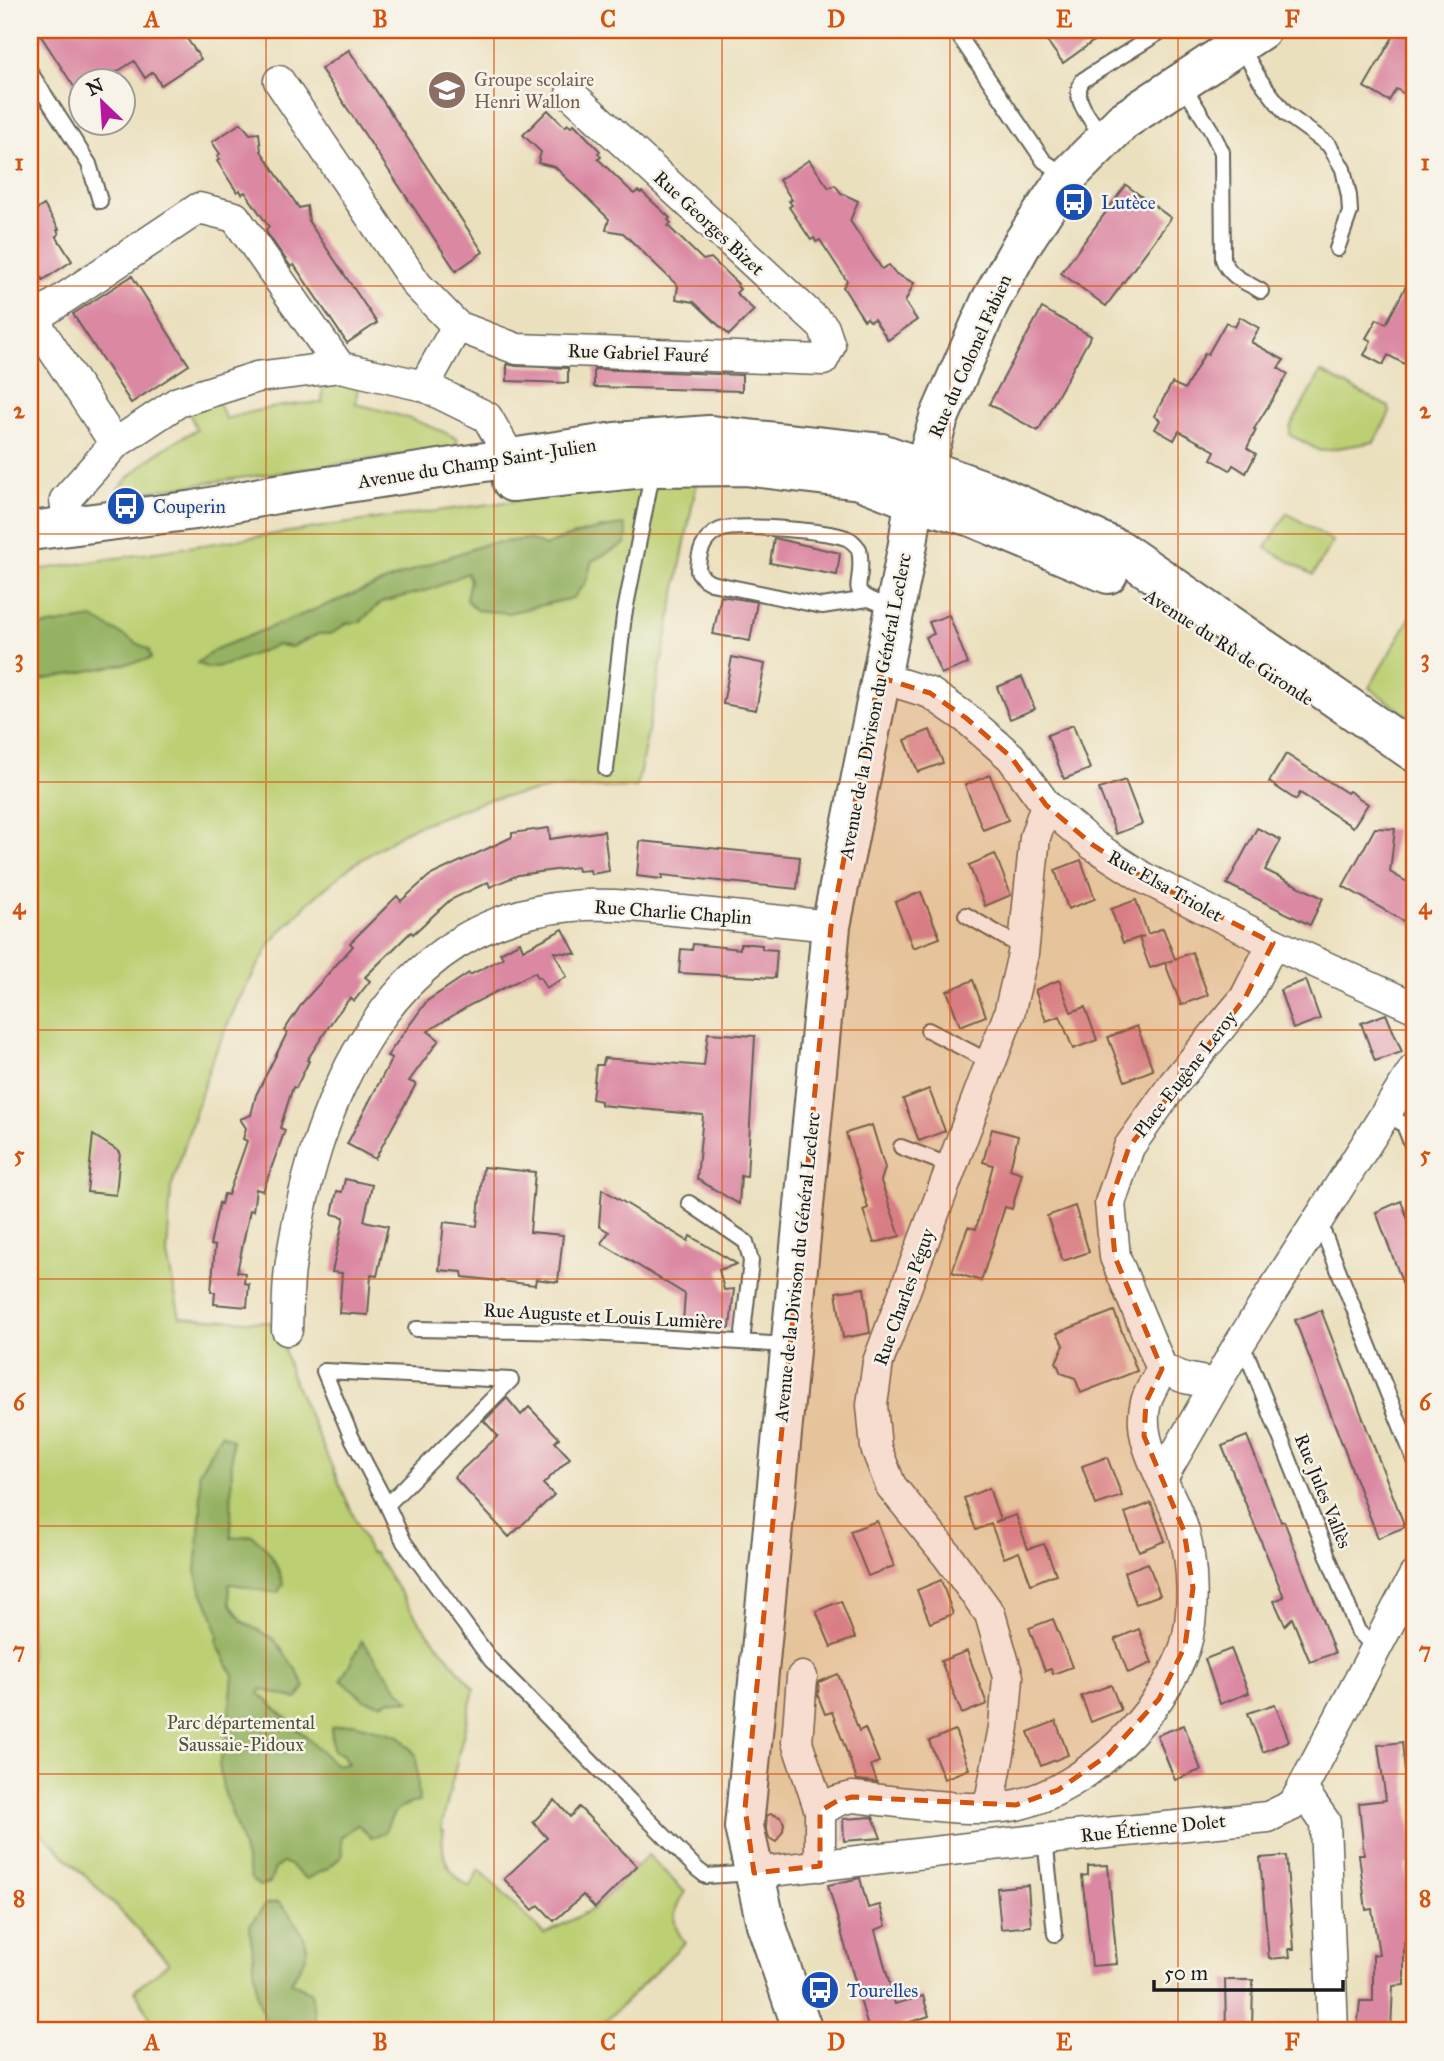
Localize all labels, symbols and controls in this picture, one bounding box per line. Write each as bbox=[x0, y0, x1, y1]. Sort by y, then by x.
text: A bbox=[142, 5, 160, 33]
text: B bbox=[372, 5, 388, 33]
text: C bbox=[600, 5, 616, 33]
text: D bbox=[827, 5, 845, 33]
text: E bbox=[1056, 5, 1073, 33]
text: F bbox=[1284, 5, 1300, 33]
north arrow bbox=[66, 66, 136, 136]
place label: Groupe scolaire Henri Wallon bbox=[474, 68, 594, 113]
school or university icon: Groupe scolaire Henri Wallon bbox=[426, 69, 468, 111]
text: N bbox=[83, 73, 107, 101]
text: 1 bbox=[14, 148, 24, 176]
text: 1 bbox=[1420, 148, 1430, 176]
street label: Rue Georges Bizet bbox=[648, 166, 769, 281]
bus stop icon: Lutèce bbox=[1053, 181, 1095, 223]
place label: Lutèce bbox=[1101, 191, 1156, 214]
street label: Rue du Colonel Fabien bbox=[924, 271, 1016, 441]
street label: Rue Gabriel Fauré bbox=[567, 339, 709, 367]
text: 2 bbox=[13, 396, 25, 424]
text: 2 bbox=[1419, 396, 1431, 424]
street label: Avenue du Champ Saint-Julien bbox=[355, 433, 598, 494]
bus stop icon: Couperin bbox=[105, 485, 147, 527]
place label: Couperin bbox=[153, 495, 226, 518]
street label: Avenue de la Divison du Général Leclerc bbox=[834, 551, 916, 862]
street label: Avenue du Rû de Gironde bbox=[1139, 583, 1318, 710]
text: 3 bbox=[14, 644, 24, 673]
text: 3 bbox=[1420, 644, 1430, 673]
street label: Rue Elsa Triolet bbox=[1104, 845, 1226, 927]
text: 4 bbox=[13, 892, 27, 920]
text: 4 bbox=[1419, 892, 1433, 920]
street label: Rue Charlie Chaplin bbox=[594, 895, 752, 929]
street label: Place Eugène Leroy bbox=[1128, 1005, 1243, 1142]
street label: Avenue de la Divison du Général Leclerc bbox=[769, 1111, 825, 1424]
text: 5 bbox=[14, 1140, 25, 1168]
text: 5 bbox=[1420, 1140, 1431, 1168]
street label: Rue Charles Péguy bbox=[869, 1224, 941, 1369]
street label: Rue Auguste et Louis Lumière bbox=[483, 1298, 723, 1335]
text: 6 bbox=[13, 1388, 26, 1416]
text: 6 bbox=[1419, 1388, 1432, 1416]
street label: Rue Jules Vallès bbox=[1289, 1430, 1356, 1552]
text: 7 bbox=[13, 1636, 25, 1664]
text: 7 bbox=[1419, 1636, 1431, 1664]
park label: Parc départemental Saussaie-Pidoux bbox=[167, 1711, 316, 1756]
street label: Rue Étienne Dolet bbox=[1079, 1808, 1227, 1847]
text: 8 bbox=[13, 1884, 25, 1912]
text: 8 bbox=[1419, 1884, 1431, 1912]
scale bar bbox=[1154, 1949, 1342, 1993]
text: 50 m bbox=[1164, 1960, 1209, 1986]
bus stop icon: Tourelles bbox=[799, 1969, 841, 2011]
place label: Tourelles bbox=[847, 1979, 918, 2002]
text: A bbox=[142, 2028, 160, 2056]
text: B bbox=[372, 2028, 388, 2056]
text: C bbox=[600, 2028, 616, 2056]
text: D bbox=[827, 2028, 845, 2056]
text: E bbox=[1056, 2028, 1073, 2056]
text: F bbox=[1284, 2028, 1300, 2056]

